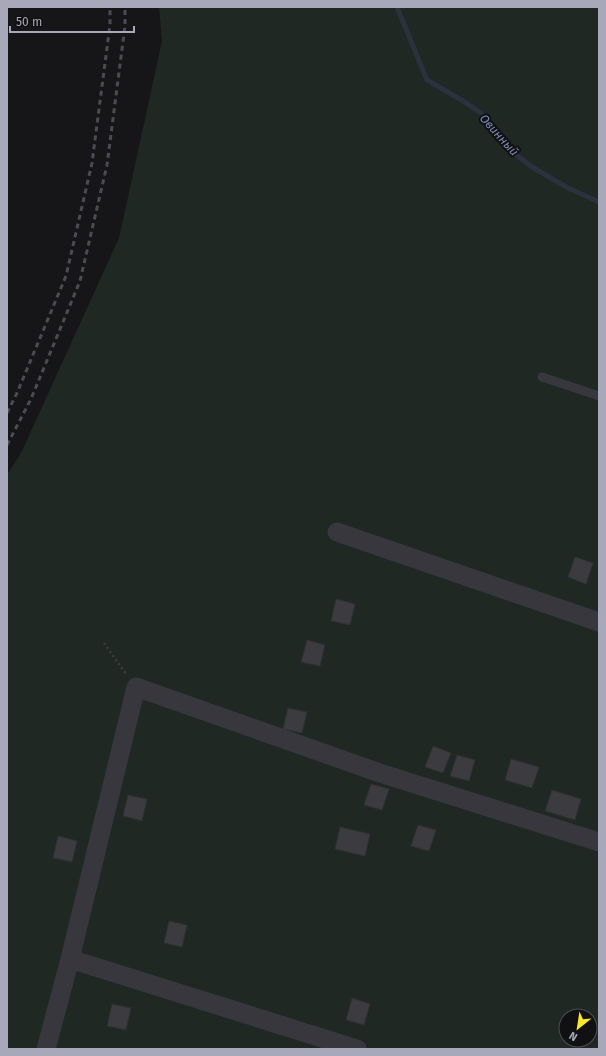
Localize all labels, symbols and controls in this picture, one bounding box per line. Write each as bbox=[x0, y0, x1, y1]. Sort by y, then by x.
scale bar bbox=[10, 8, 134, 34]
text: 50 m bbox=[16, 15, 42, 29]
water label: Овинный bbox=[477, 111, 521, 159]
north arrow bbox=[558, 1008, 598, 1048]
text: N bbox=[567, 1029, 580, 1044]

